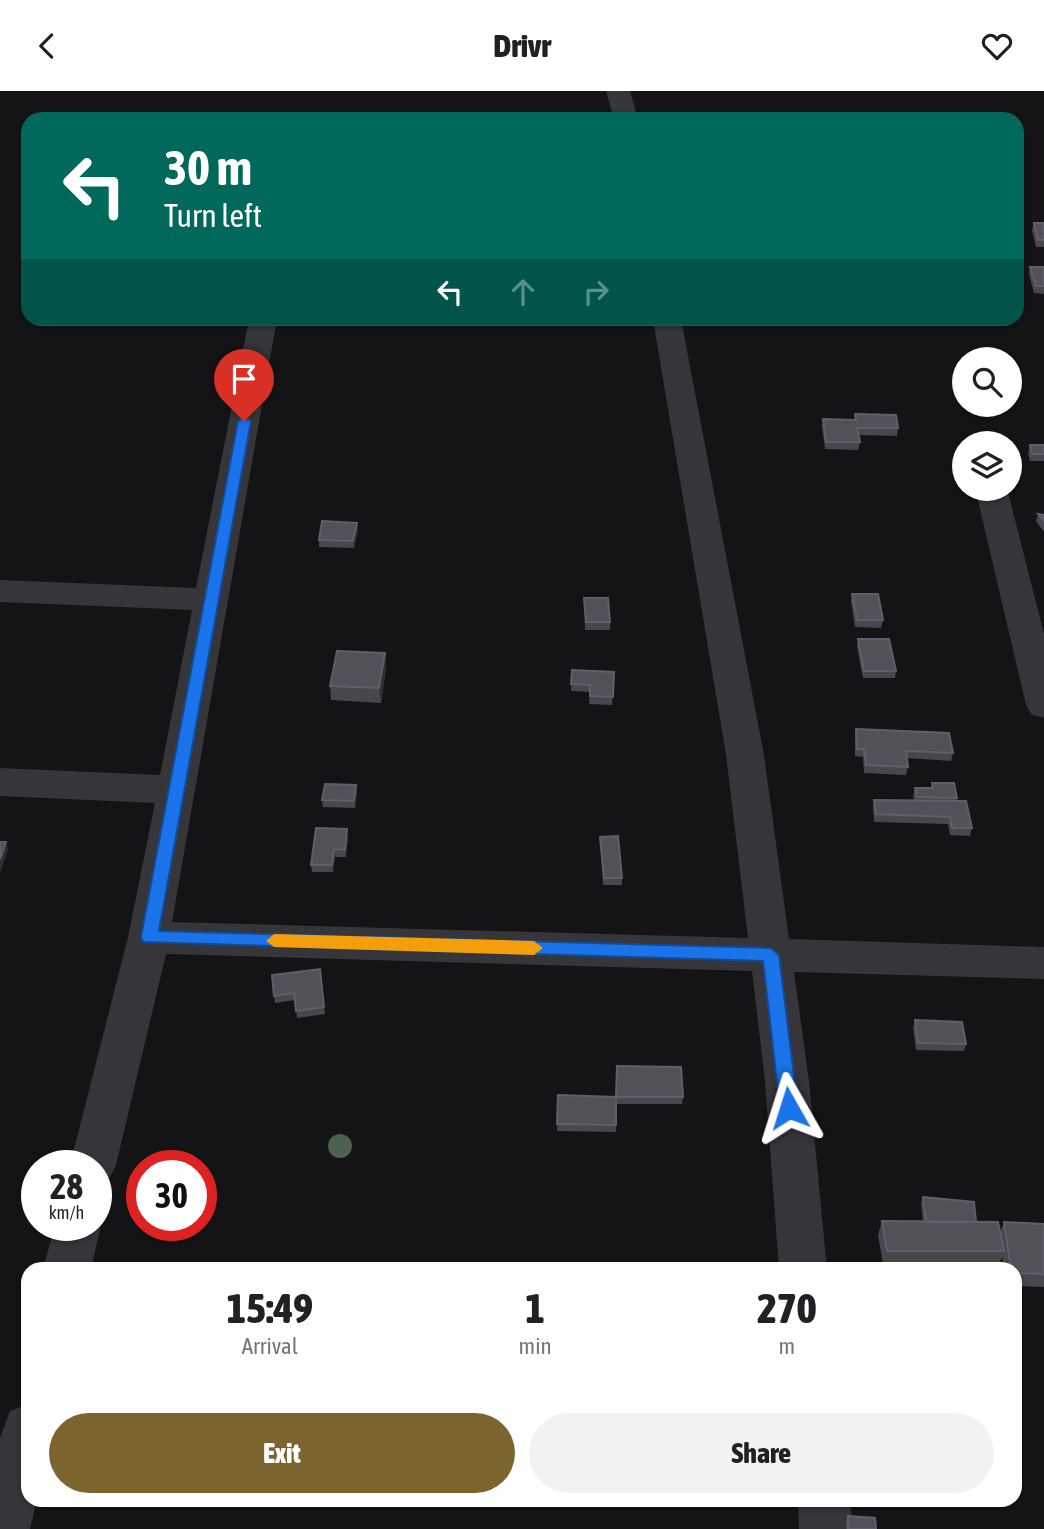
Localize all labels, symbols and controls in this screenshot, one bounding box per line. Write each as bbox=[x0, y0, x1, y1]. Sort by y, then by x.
icon: back bbox=[28, 27, 66, 65]
text: Drivr bbox=[493, 27, 551, 64]
icon: heart bbox=[978, 27, 1016, 65]
text: 30 m bbox=[164, 139, 252, 195]
icon: left bbox=[49, 140, 140, 231]
text: Turn left bbox=[164, 197, 262, 234]
icon: left bbox=[431, 273, 469, 311]
icon: ahead bbox=[504, 273, 542, 311]
icon: right bbox=[577, 273, 615, 311]
map controls bbox=[952, 347, 1022, 501]
button: search bbox=[952, 347, 1022, 417]
pin bbox=[214, 349, 274, 421]
icon: arrive bbox=[225, 360, 263, 398]
button: layers bbox=[952, 431, 1022, 501]
position arrow bbox=[752, 1071, 826, 1145]
speed limit sign: 30 bbox=[126, 1150, 217, 1241]
text: 28 bbox=[50, 1166, 83, 1206]
text: km/h bbox=[49, 1202, 84, 1223]
text: 15:49 bbox=[227, 1284, 313, 1332]
text: 1 bbox=[525, 1284, 545, 1332]
text: 270 bbox=[757, 1284, 816, 1332]
text: Arrival bbox=[242, 1333, 298, 1359]
text: min bbox=[519, 1333, 552, 1359]
text: m bbox=[779, 1333, 795, 1359]
button: Exit bbox=[49, 1413, 515, 1493]
button: Share bbox=[529, 1413, 994, 1493]

